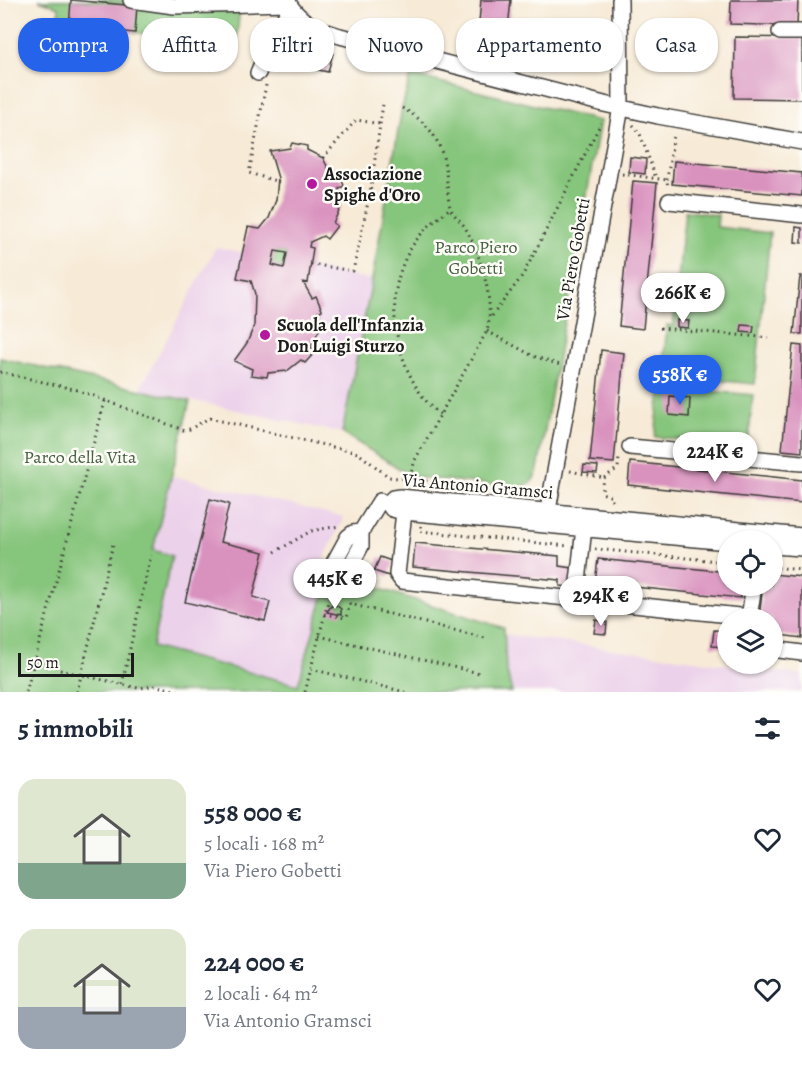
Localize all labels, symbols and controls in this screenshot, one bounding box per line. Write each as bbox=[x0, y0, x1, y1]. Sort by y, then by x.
chip: Compra bbox=[18, 18, 129, 72]
chip: Affitta bbox=[141, 18, 238, 72]
chip: Filtri bbox=[250, 18, 334, 72]
chip: Nuovo bbox=[346, 18, 444, 72]
chip: Appartamento bbox=[456, 18, 623, 72]
chip: Casa bbox=[635, 18, 718, 72]
place label: Associazione Spighe d'Oro bbox=[323, 162, 422, 207]
marker: Associazione Spighe d'Oro bbox=[305, 177, 319, 191]
street label: Via Piero Gobetti bbox=[550, 196, 596, 323]
park label: Parco Piero Gobetti bbox=[434, 235, 518, 280]
pin: 266K € bbox=[634, 273, 732, 324]
text: 266K € bbox=[655, 279, 711, 306]
place label: Scuola dell'Infanzia Don Luigi Sturzo bbox=[277, 313, 424, 358]
marker: Scuola dell'Infanzia Don Luigi Sturzo bbox=[258, 328, 272, 342]
pin: 558K € bbox=[631, 355, 729, 406]
text: 558K € bbox=[653, 361, 707, 388]
pin: 224K € bbox=[666, 432, 764, 483]
text: 224K € bbox=[687, 438, 743, 465]
park label: Parco della Vita bbox=[24, 445, 137, 469]
street label: Via Antonio Gramsci bbox=[401, 467, 554, 505]
map controls bbox=[717, 530, 783, 674]
button: locate bbox=[717, 530, 783, 596]
pin: 445K € bbox=[286, 559, 384, 610]
text: 445K € bbox=[307, 565, 363, 592]
pin: 294K € bbox=[552, 576, 650, 627]
text: 294K € bbox=[573, 582, 629, 609]
button: layers bbox=[717, 608, 783, 674]
scale bar bbox=[18, 650, 134, 678]
text: 50 m bbox=[27, 652, 59, 674]
text: 5 immobili bbox=[18, 711, 134, 746]
icon: filters bbox=[751, 712, 784, 745]
text: 558 000 € bbox=[204, 795, 302, 830]
icon: home bbox=[66, 803, 138, 875]
icon: heart bbox=[751, 823, 784, 856]
text: 5 locali · 168 m² bbox=[204, 830, 324, 857]
text: Via Piero Gobetti bbox=[204, 857, 342, 884]
text: 224 000 € bbox=[204, 945, 305, 980]
icon: home bbox=[66, 953, 138, 1025]
icon: heart bbox=[751, 973, 784, 1006]
text: 2 locali · 64 m² bbox=[204, 980, 318, 1007]
text: Via Antonio Gramsci bbox=[204, 1007, 372, 1034]

